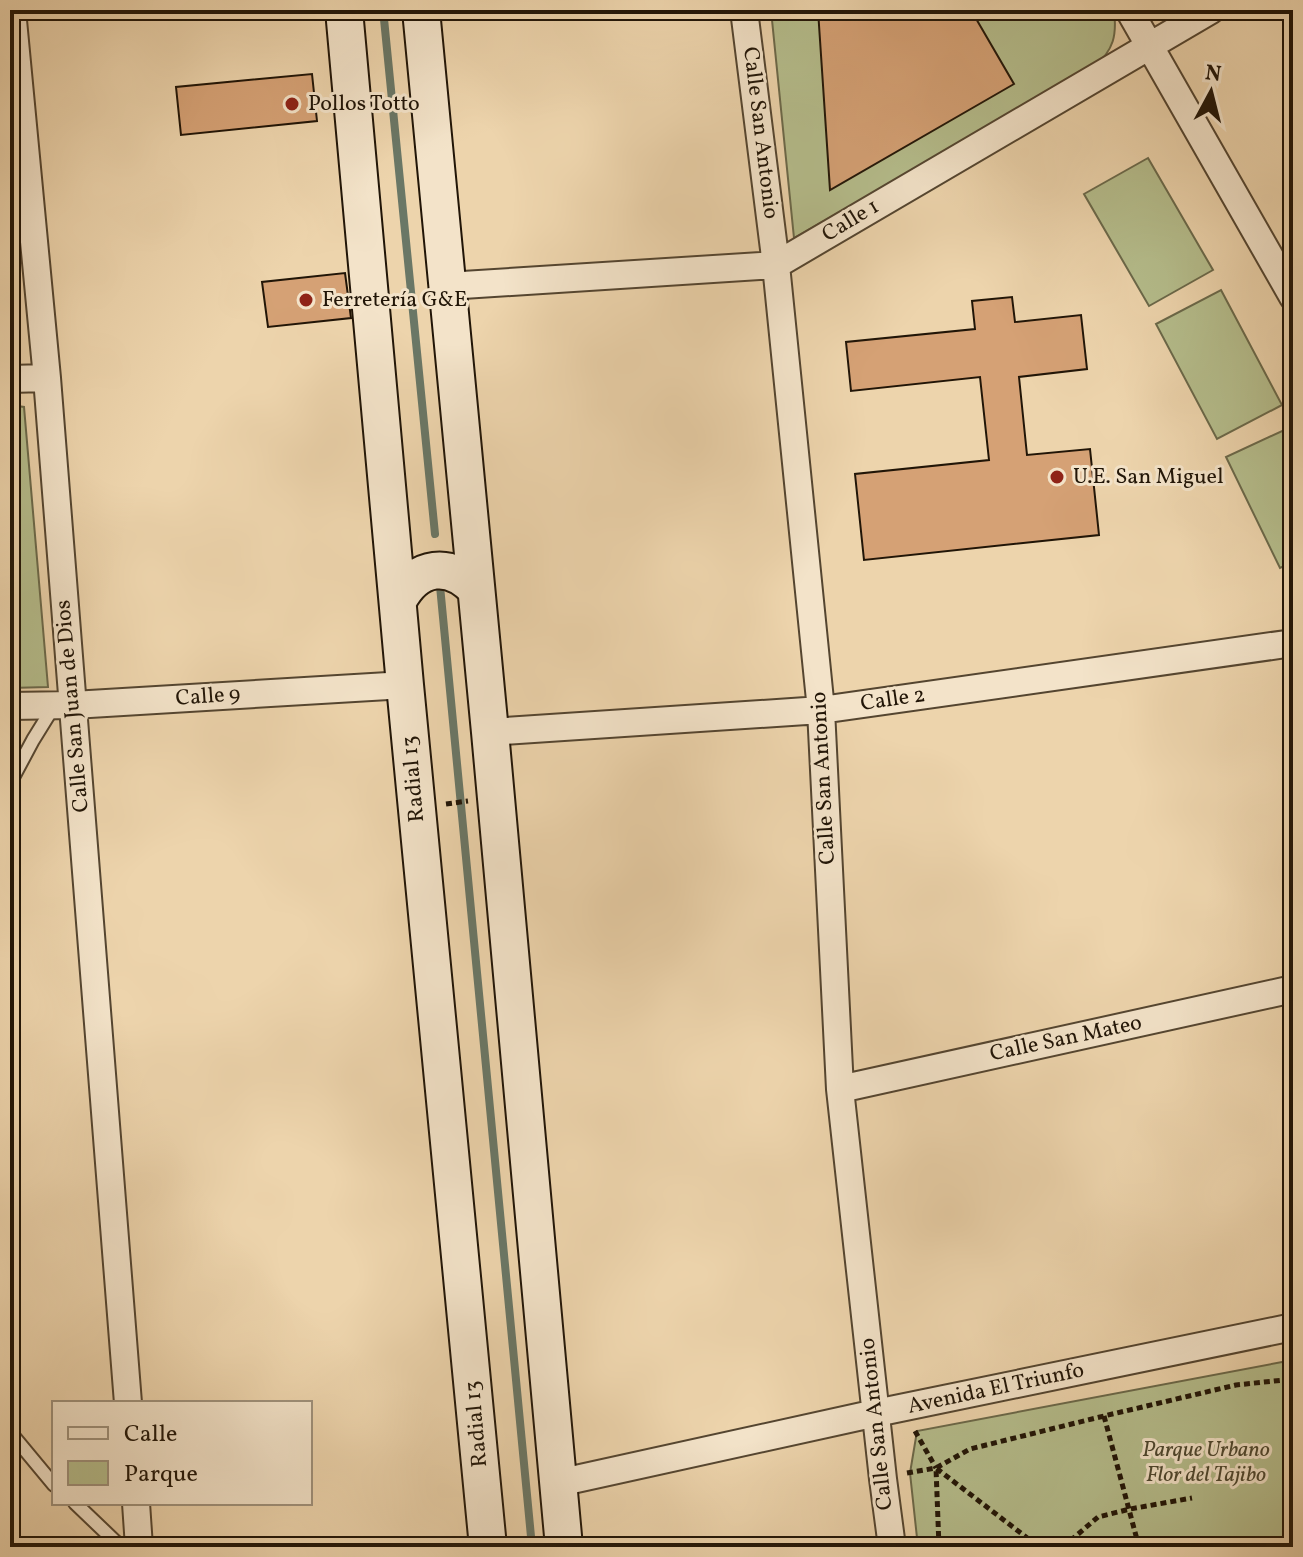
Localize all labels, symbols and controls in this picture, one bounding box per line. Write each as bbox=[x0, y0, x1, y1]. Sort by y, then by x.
street label: Calle San Antonio bbox=[734, 45, 786, 221]
north arrow bbox=[1171, 52, 1251, 132]
text: N bbox=[1203, 58, 1223, 91]
place label: Pollos Totto bbox=[308, 89, 420, 120]
marker: Pollos Totto bbox=[283, 95, 301, 113]
street label: Calle 1 bbox=[817, 192, 885, 250]
place label: Ferretería G&E bbox=[322, 285, 467, 316]
marker: Ferretería G&E bbox=[297, 291, 315, 309]
place label: U.E. San Miguel bbox=[1073, 462, 1224, 493]
marker: U.E. San Miguel bbox=[1048, 468, 1066, 486]
street label: Calle San Juan de Dios bbox=[48, 598, 98, 814]
street label: Calle 9 bbox=[175, 679, 241, 715]
street label: Calle 2 bbox=[859, 680, 927, 720]
street label: Calle San Antonio bbox=[804, 691, 844, 865]
street label: Radial 13 bbox=[395, 734, 433, 824]
street label: Calle San Mateo bbox=[987, 1008, 1145, 1070]
street label: Calle San Antonio bbox=[853, 1336, 901, 1512]
street label: Avenida El Triunfo bbox=[905, 1355, 1087, 1423]
street label: Radial 13 bbox=[458, 1379, 496, 1469]
legend bbox=[52, 1401, 312, 1505]
text: Calle bbox=[124, 1418, 177, 1452]
park label: Parque Urbano Flor del Tajibo bbox=[1142, 1435, 1270, 1491]
text: Parque bbox=[124, 1458, 198, 1492]

